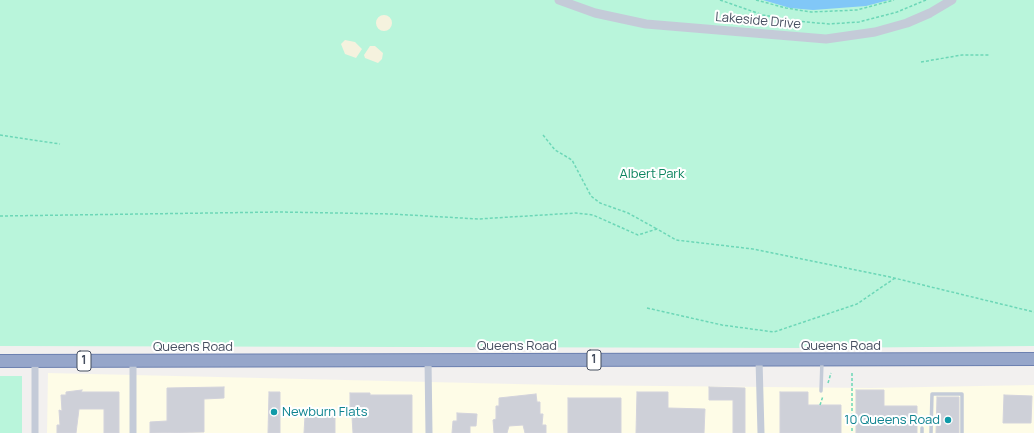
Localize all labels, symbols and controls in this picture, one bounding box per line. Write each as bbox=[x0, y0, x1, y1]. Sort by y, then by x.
street label: Lakeside Drive bbox=[715, 9, 801, 33]
park label: Albert Park bbox=[620, 166, 684, 182]
street label: Queens Road bbox=[477, 338, 557, 354]
street label: Queens Road bbox=[801, 338, 881, 354]
street label: Queens Road bbox=[153, 339, 233, 355]
road number: 1 bbox=[587, 350, 601, 370]
road number: 1 bbox=[77, 351, 91, 371]
place label: Newburn Flats bbox=[282, 404, 367, 420]
marker: Newburn Flats bbox=[269, 407, 279, 417]
place label: 10 Queens Road bbox=[844, 412, 940, 428]
marker: 10 Queens Road bbox=[943, 415, 953, 425]

